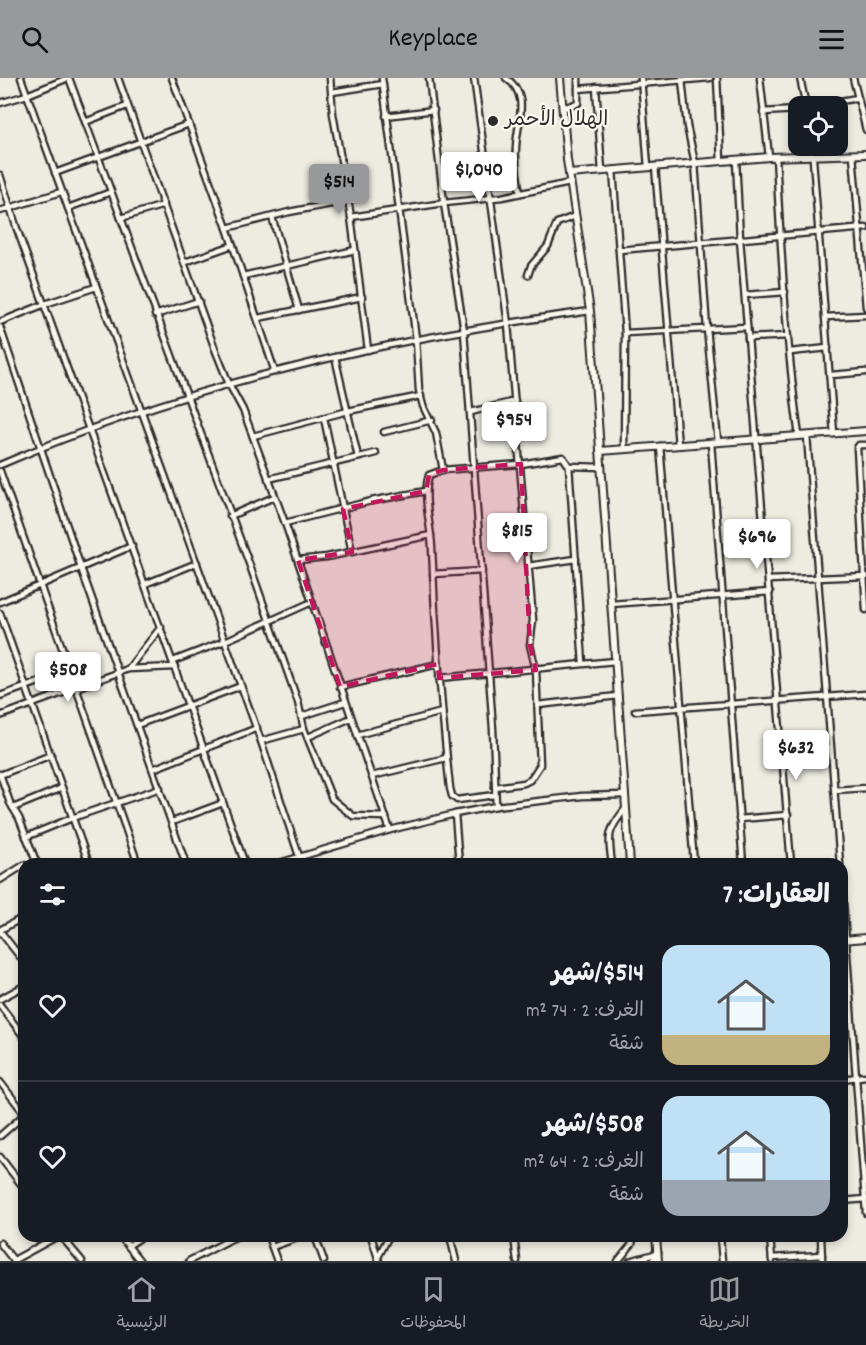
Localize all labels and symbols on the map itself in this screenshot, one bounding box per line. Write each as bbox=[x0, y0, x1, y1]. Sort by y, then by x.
place label: الهلال الأحمر bbox=[503, 105, 608, 135]
marker: الهلال الأحمر bbox=[486, 114, 500, 128]
pin: $1,040 bbox=[430, 152, 528, 203]
pin: $514 bbox=[303, 164, 375, 215]
pin: $954 bbox=[478, 402, 550, 453]
pin: $815 bbox=[481, 513, 553, 564]
pin: $696 bbox=[721, 519, 793, 570]
pin: $508 bbox=[32, 652, 104, 703]
pin: $632 bbox=[760, 730, 832, 781]

